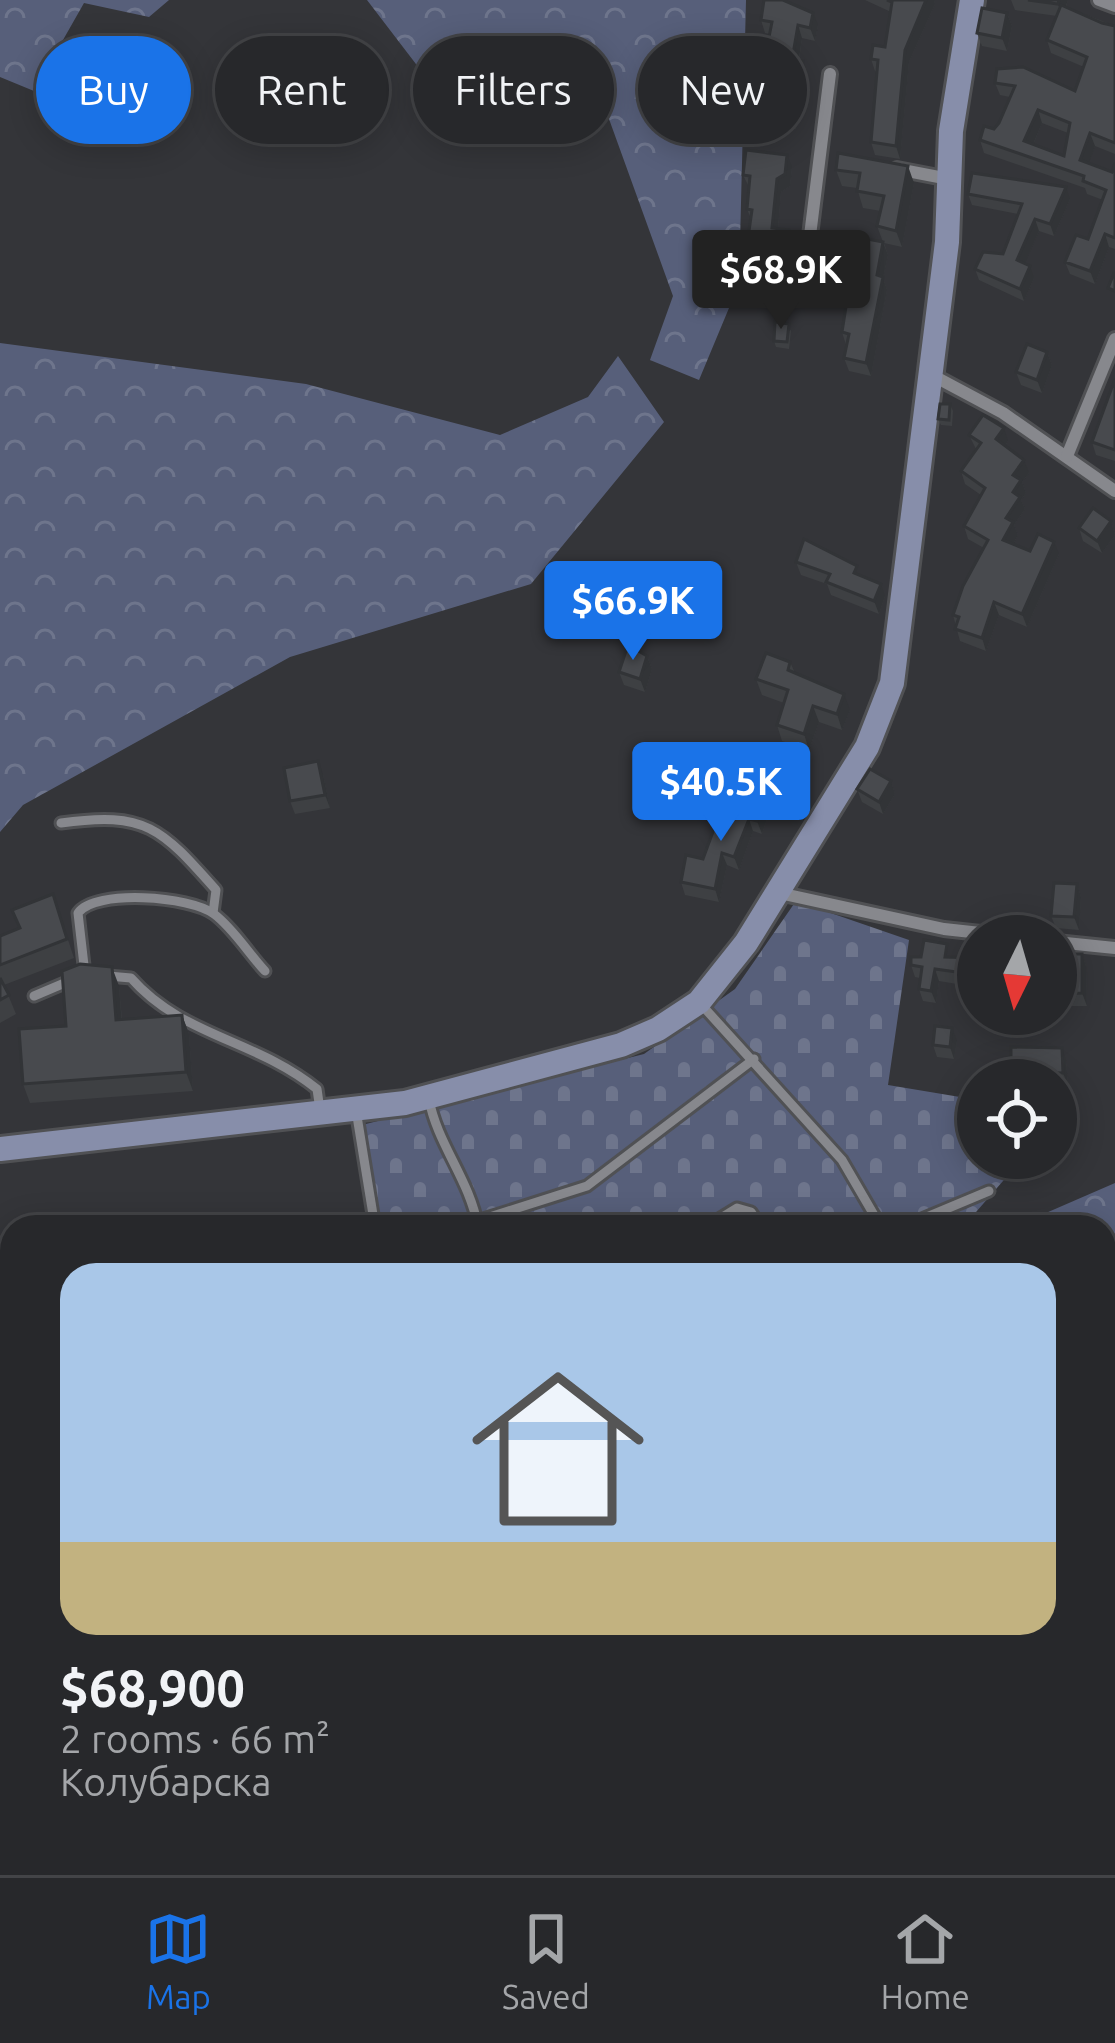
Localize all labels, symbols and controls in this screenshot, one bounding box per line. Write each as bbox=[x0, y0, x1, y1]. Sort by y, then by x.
chip: Buy bbox=[36, 36, 191, 144]
chip: Rent bbox=[215, 36, 389, 144]
chip: Filters bbox=[413, 36, 614, 144]
chip: New bbox=[638, 36, 807, 144]
pin: $68.9K bbox=[683, 230, 879, 332]
text: $68.9K bbox=[719, 247, 843, 290]
pin: $66.9K bbox=[535, 561, 731, 663]
text: $66.9K bbox=[571, 578, 695, 621]
pin: $40.5K bbox=[623, 742, 819, 844]
text: $40.5K bbox=[659, 759, 783, 802]
north arrow bbox=[957, 915, 1077, 1035]
map controls bbox=[957, 915, 1077, 1179]
button: locate bbox=[957, 1059, 1077, 1179]
icon: home bbox=[450, 1341, 666, 1557]
text: $68,900 bbox=[60, 1659, 245, 1717]
text: 2 rooms · 66 m² bbox=[60, 1717, 330, 1760]
text: Колубарска bbox=[60, 1760, 272, 1803]
tab: Map bbox=[145, 1906, 211, 2015]
tab: Saved bbox=[502, 1906, 590, 2015]
tab: Home bbox=[881, 1906, 970, 2015]

